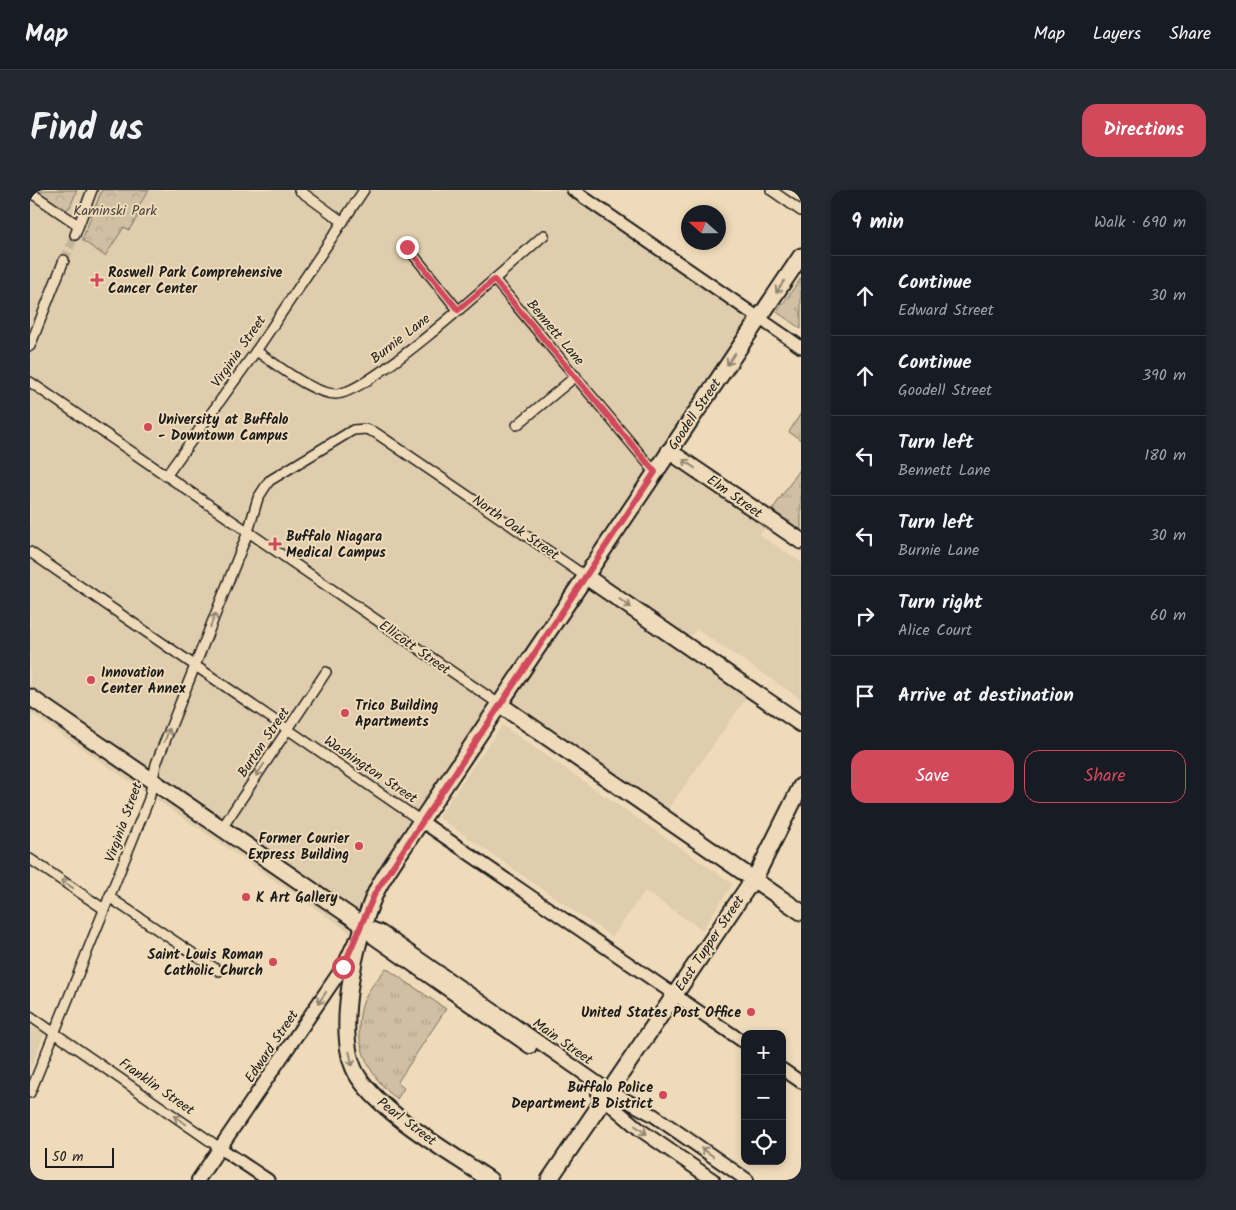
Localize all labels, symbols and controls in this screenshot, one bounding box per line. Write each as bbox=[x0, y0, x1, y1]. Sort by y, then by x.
text: Map bbox=[25, 15, 68, 54]
text: Map bbox=[1034, 20, 1065, 49]
text: Layers bbox=[1093, 20, 1141, 49]
text: Share bbox=[1169, 20, 1211, 49]
text: Find us bbox=[30, 102, 143, 158]
button: Directions bbox=[1082, 104, 1206, 157]
park label: Kaminski Park bbox=[73, 200, 157, 222]
north arrow bbox=[681, 205, 726, 250]
text: 9 min bbox=[851, 206, 904, 239]
text: Walk · 690 m bbox=[1094, 210, 1186, 235]
route end bbox=[396, 236, 419, 259]
place label: Roswell Park Comprehensive Cancer Center bbox=[108, 262, 283, 300]
text: Continue bbox=[898, 268, 971, 298]
marker: Roswell Park Comprehensive Cancer Center bbox=[90, 273, 104, 287]
one-way arrow bbox=[775, 280, 785, 294]
icon: ahead bbox=[851, 282, 879, 310]
text: 30 m bbox=[1150, 283, 1186, 308]
street label: Bennett Lane bbox=[521, 295, 590, 371]
text: Edward Street bbox=[898, 298, 994, 323]
street label: Burnie Lane bbox=[366, 308, 436, 369]
street label: Virginia Street bbox=[206, 310, 272, 392]
text: Continue bbox=[898, 348, 971, 378]
one-way arrow bbox=[726, 351, 736, 365]
icon: ahead bbox=[851, 362, 879, 390]
text: 390 m bbox=[1142, 363, 1186, 388]
street label: Goodell Street bbox=[663, 374, 727, 455]
text: Goodell Street bbox=[898, 378, 992, 403]
place label: University at Buffalo - Downtown Campus bbox=[158, 409, 289, 447]
marker: University at Buffalo - Downtown Campus bbox=[142, 421, 154, 433]
text: Turn left bbox=[898, 428, 973, 458]
icon: left bbox=[851, 442, 879, 470]
text: 180 m bbox=[1144, 443, 1186, 468]
text: Bennett Lane bbox=[898, 458, 990, 483]
one-way arrow bbox=[682, 459, 696, 469]
street label: Elm Street bbox=[702, 469, 767, 524]
street label: North Oak Street bbox=[467, 490, 564, 566]
text: Turn left bbox=[898, 508, 973, 538]
icon: left bbox=[851, 522, 879, 550]
text: 30 m bbox=[1150, 523, 1186, 548]
place label: Buffalo Niagara Medical Campus bbox=[286, 526, 386, 564]
marker: Buffalo Niagara Medical Campus bbox=[268, 537, 282, 551]
text: Burnie Lane bbox=[898, 538, 979, 563]
text: Turn right bbox=[898, 588, 983, 618]
one-way arrow bbox=[618, 598, 632, 608]
icon: right bbox=[851, 602, 879, 630]
text: 60 m bbox=[1150, 603, 1186, 628]
one-way arrow bbox=[208, 613, 218, 628]
street label: Ellicott Street bbox=[374, 615, 455, 681]
text: Alice Court bbox=[898, 618, 972, 643]
place label: Innovation Center Annex bbox=[101, 662, 186, 700]
marker: Innovation Center Annex bbox=[85, 674, 97, 686]
text: Arrive at destination bbox=[898, 681, 1074, 711]
icon: arrive bbox=[851, 682, 879, 710]
place label: Trico Building Apartments bbox=[355, 695, 439, 733]
street label: Burton Street bbox=[232, 703, 296, 782]
marker: Trico Building Apartments bbox=[339, 707, 351, 719]
one-way arrow bbox=[163, 728, 172, 743]
street label: Washington Street bbox=[319, 730, 422, 810]
button: Save bbox=[851, 750, 1014, 803]
button: Share bbox=[1024, 750, 1186, 803]
one-way arrow bbox=[255, 763, 265, 777]
street label: Virginia Street bbox=[99, 779, 149, 866]
place label: Former Courier Express Building bbox=[248, 828, 350, 866]
marker: Former Courier Express Building bbox=[353, 840, 365, 852]
one-way arrow bbox=[60, 879, 74, 889]
place label: K Art Gallery bbox=[256, 887, 338, 909]
marker: K Art Gallery bbox=[240, 891, 252, 903]
street label: East Tupper Street bbox=[670, 891, 750, 996]
place label: Saint Louis Roman Catholic Church bbox=[147, 944, 263, 982]
marker: Saint Louis Roman Catholic Church bbox=[267, 956, 279, 968]
route start bbox=[332, 956, 355, 979]
one-way arrow bbox=[317, 991, 327, 1005]
place label: United States Post Office bbox=[581, 1002, 741, 1024]
street label: Edward Street bbox=[239, 1005, 305, 1087]
marker: United States Post Office bbox=[745, 1006, 757, 1018]
street label: Main Street bbox=[528, 1013, 598, 1071]
map controls bbox=[741, 1030, 786, 1165]
button: + bbox=[741, 1030, 786, 1075]
one-way arrow bbox=[347, 1051, 356, 1067]
street label: Franklin Street bbox=[114, 1053, 199, 1121]
button: − bbox=[741, 1075, 786, 1120]
place label: Buffalo Police Department B District bbox=[511, 1077, 654, 1115]
marker: Buffalo Police Department B District bbox=[657, 1089, 669, 1101]
street label: Pearl Street bbox=[372, 1092, 441, 1152]
one-way arrow bbox=[174, 1115, 188, 1125]
button: locate bbox=[741, 1120, 786, 1165]
one-way arrow bbox=[634, 1124, 647, 1135]
scale bar bbox=[45, 1145, 114, 1168]
text: 50 m bbox=[52, 1146, 83, 1168]
one-way arrow bbox=[700, 1147, 714, 1157]

